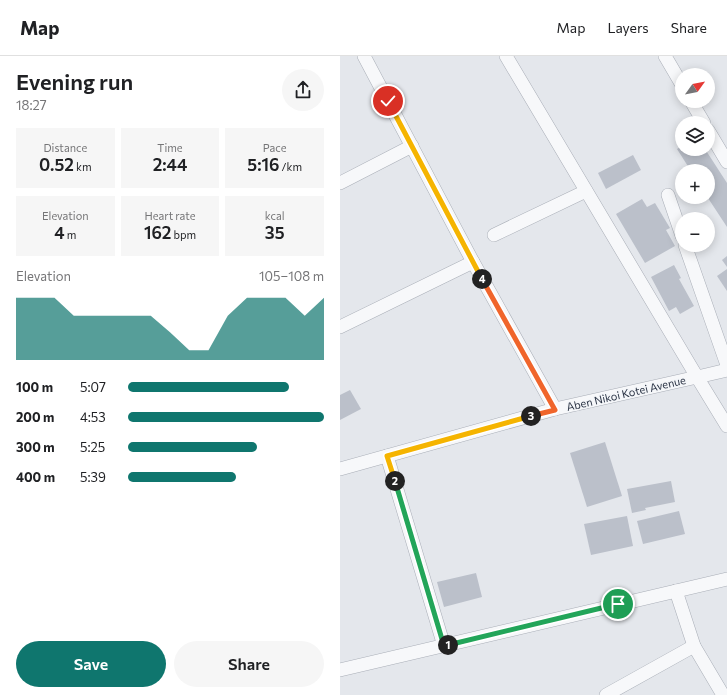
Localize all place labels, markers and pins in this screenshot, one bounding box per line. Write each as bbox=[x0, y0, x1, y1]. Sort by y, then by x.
pin bbox=[371, 84, 405, 118]
pin: 4 bbox=[472, 269, 492, 289]
pin: 3 bbox=[521, 406, 541, 426]
pin: 2 bbox=[385, 471, 405, 491]
pin bbox=[601, 587, 635, 621]
pin: 1 bbox=[438, 635, 458, 655]

